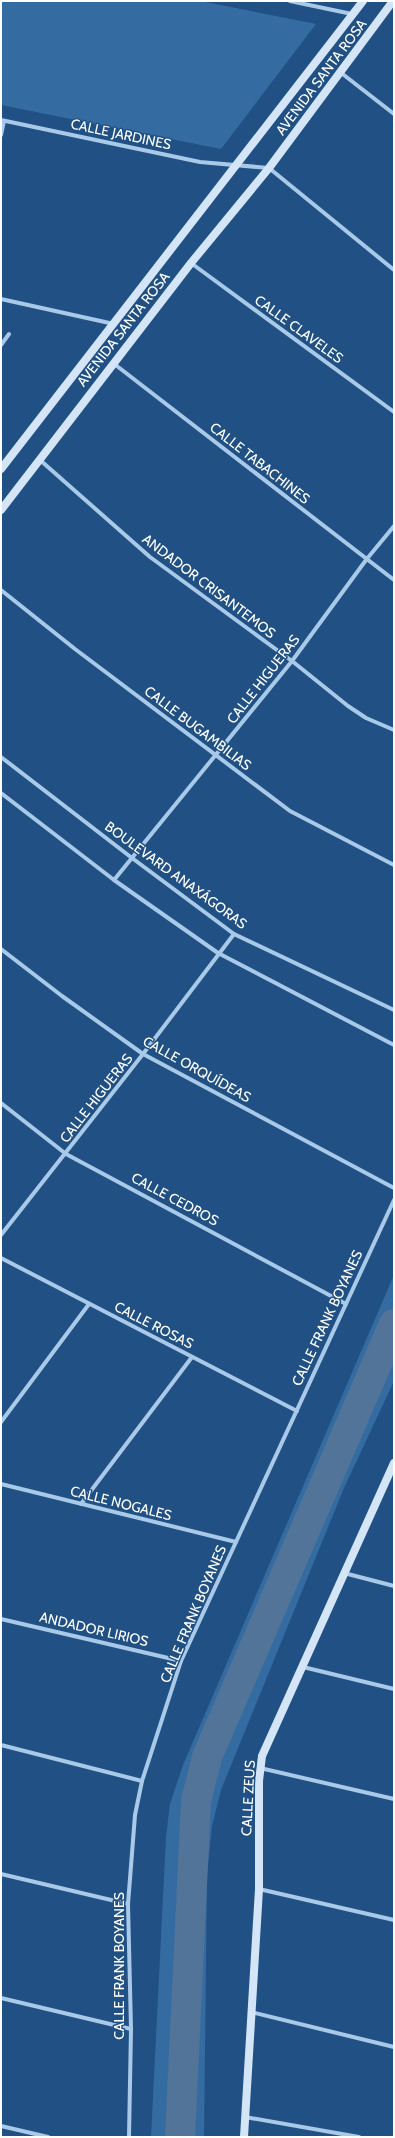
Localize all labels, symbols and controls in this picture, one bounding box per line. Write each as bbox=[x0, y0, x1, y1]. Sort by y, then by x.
street label: AVENIDA SANTA ROSA bbox=[272, 15, 371, 139]
street label: CALLE JARDINES bbox=[69, 115, 173, 153]
street label: AVENIDA SANTA ROSA bbox=[73, 268, 174, 390]
street label: CALLE CLAVELES bbox=[251, 291, 347, 367]
street label: CALLE TABACHINES bbox=[206, 418, 314, 508]
street label: ANDADOR CRISANTEMOS bbox=[139, 530, 279, 642]
street label: CALLE HIGUERAS bbox=[223, 631, 303, 727]
street label: CALLE BUGAMBILIAS bbox=[141, 682, 255, 774]
street label: BOULEVARD ANAXÁGORAS bbox=[101, 817, 251, 933]
street label: CALLE ORQUÍDEAS bbox=[140, 1032, 254, 1106]
street label: CALLE HIGUERAS bbox=[56, 1050, 136, 1146]
street label: CALLE CEDROS bbox=[128, 1168, 222, 1230]
street label: CALLE FRANK BOYANES bbox=[288, 1247, 366, 1389]
street label: CALLE ROSAS bbox=[111, 1297, 197, 1353]
street label: CALLE NOGALES bbox=[68, 1482, 174, 1524]
street label: CALLE FRANK BOYANES bbox=[156, 1542, 230, 1686]
street label: ANDADOR LIRIOS bbox=[38, 1608, 150, 1650]
street label: CALLE ZEUS bbox=[237, 1760, 259, 1836]
street label: CALLE FRANK BOYANES bbox=[110, 1892, 128, 2040]

